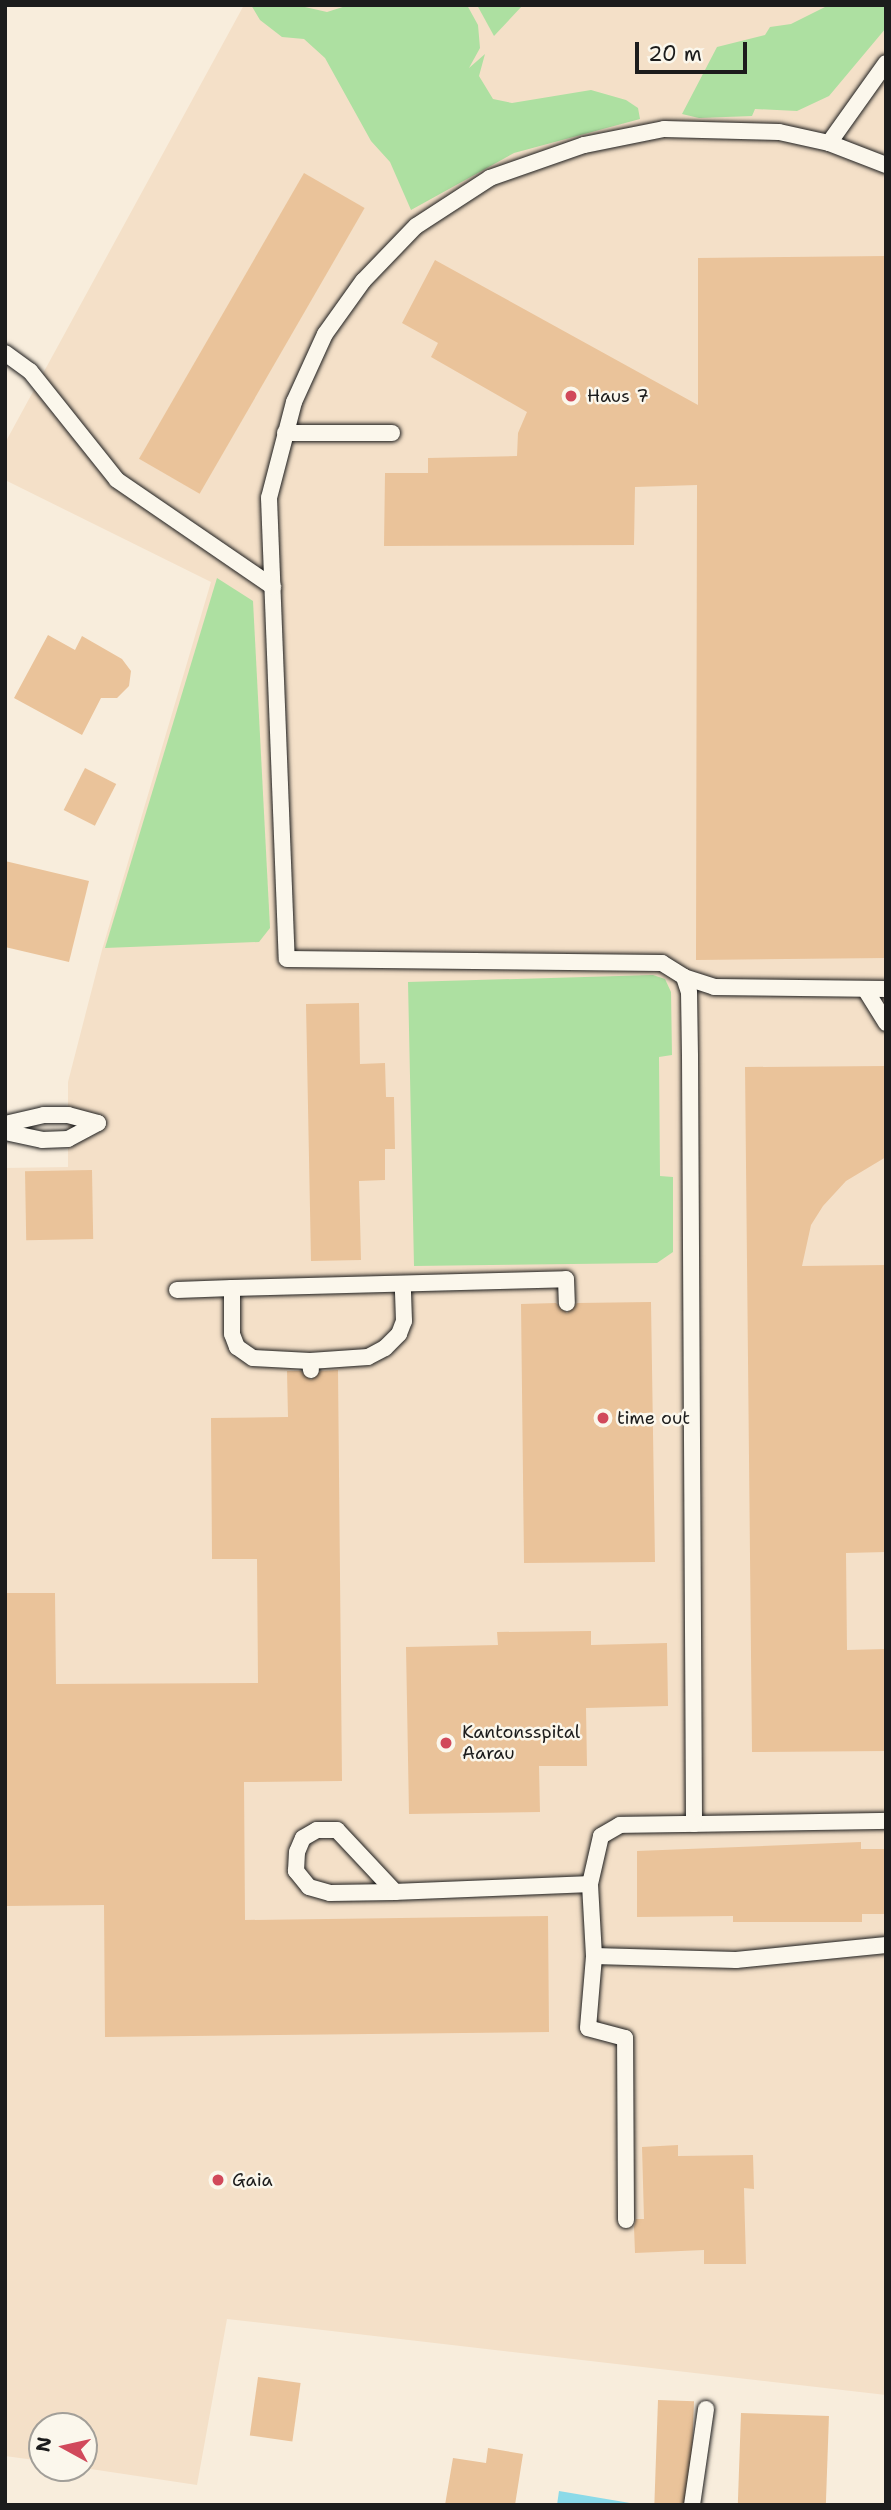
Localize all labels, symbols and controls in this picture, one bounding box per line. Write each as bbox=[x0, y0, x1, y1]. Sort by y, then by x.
scale bar bbox=[639, 28, 751, 72]
text: 20 m bbox=[648, 40, 702, 68]
place label: Haus 7 bbox=[587, 385, 649, 407]
marker: Haus 7 bbox=[561, 386, 581, 406]
place label: time out bbox=[617, 1407, 690, 1429]
marker: time out bbox=[595, 1410, 611, 1426]
place label: Kantonsspital Aarau bbox=[462, 1722, 580, 1764]
marker: Kantonsspital Aarau bbox=[436, 1733, 456, 1753]
place label: Gaia bbox=[232, 2169, 273, 2191]
marker: Gaia bbox=[210, 2172, 226, 2188]
north arrow bbox=[28, 2412, 98, 2482]
text: N bbox=[30, 2435, 57, 2453]

